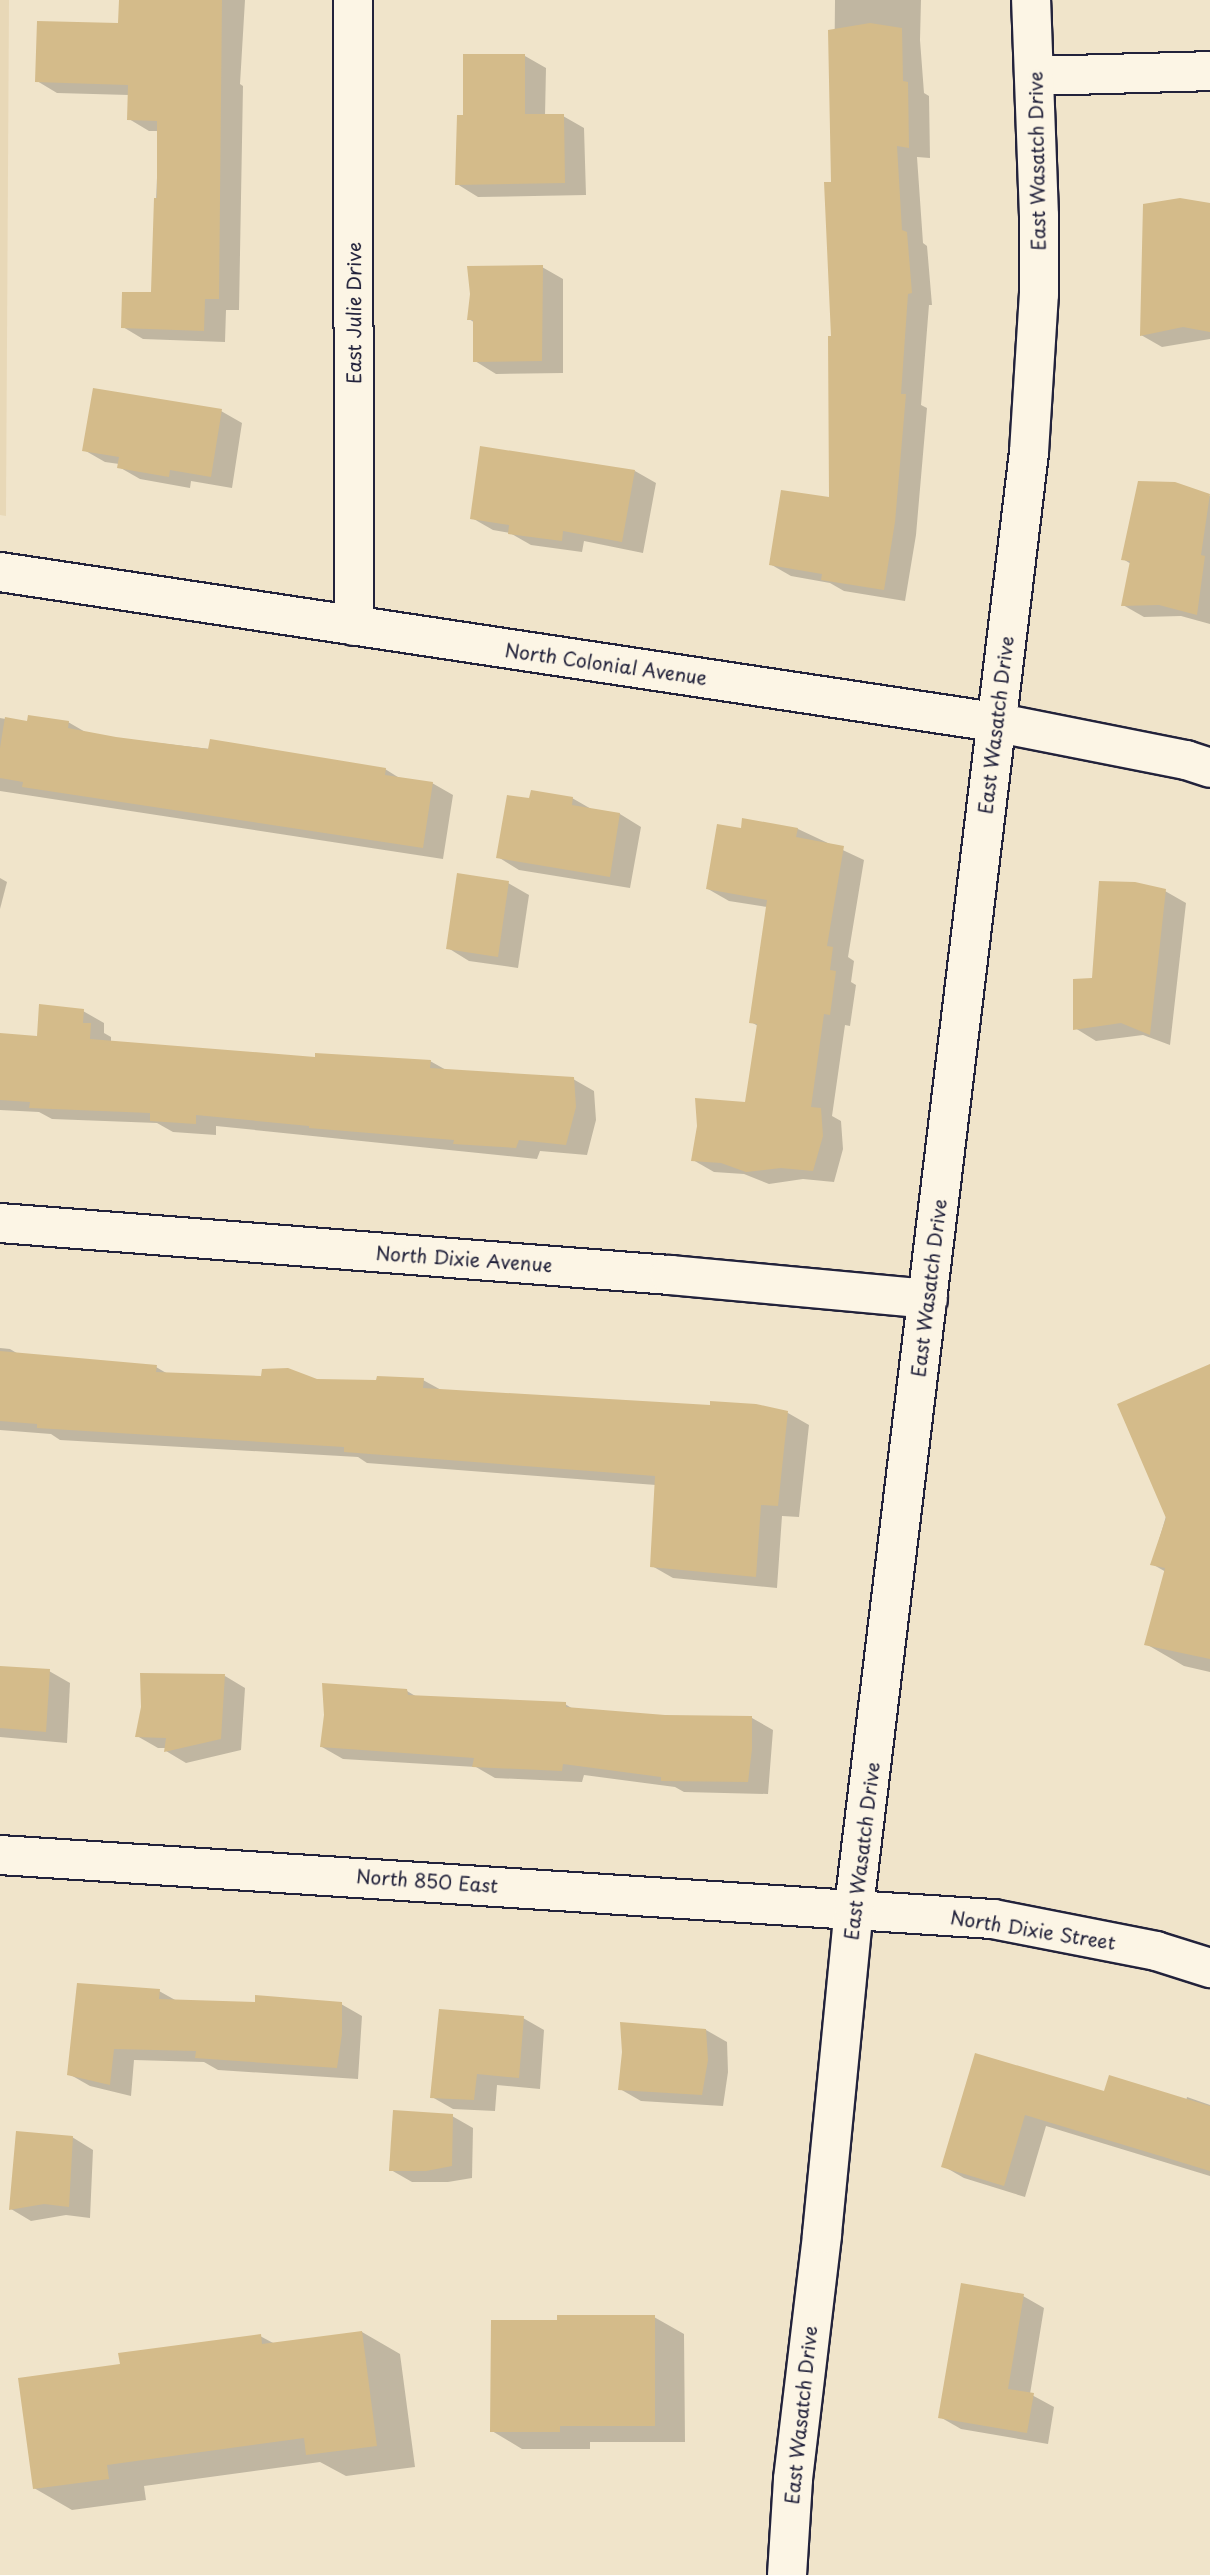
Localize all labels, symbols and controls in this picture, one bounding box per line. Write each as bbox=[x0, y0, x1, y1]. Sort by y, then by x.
street label: East Wasatch Drive bbox=[1024, 71, 1050, 251]
street label: East Julie Drive bbox=[343, 241, 365, 385]
street label: East Wasatch Drive bbox=[974, 634, 1018, 816]
street label: North Colonial Avenue bbox=[503, 638, 709, 690]
street label: East Wasatch Drive bbox=[907, 1197, 951, 1379]
street label: North Dixie Avenue bbox=[376, 1242, 552, 1276]
street label: East Wasatch Drive bbox=[840, 1760, 884, 1942]
street label: North 850 East bbox=[355, 1865, 499, 1897]
street label: North Dixie Street bbox=[949, 1906, 1117, 1954]
street label: East Wasatch Drive bbox=[780, 2324, 822, 2506]

